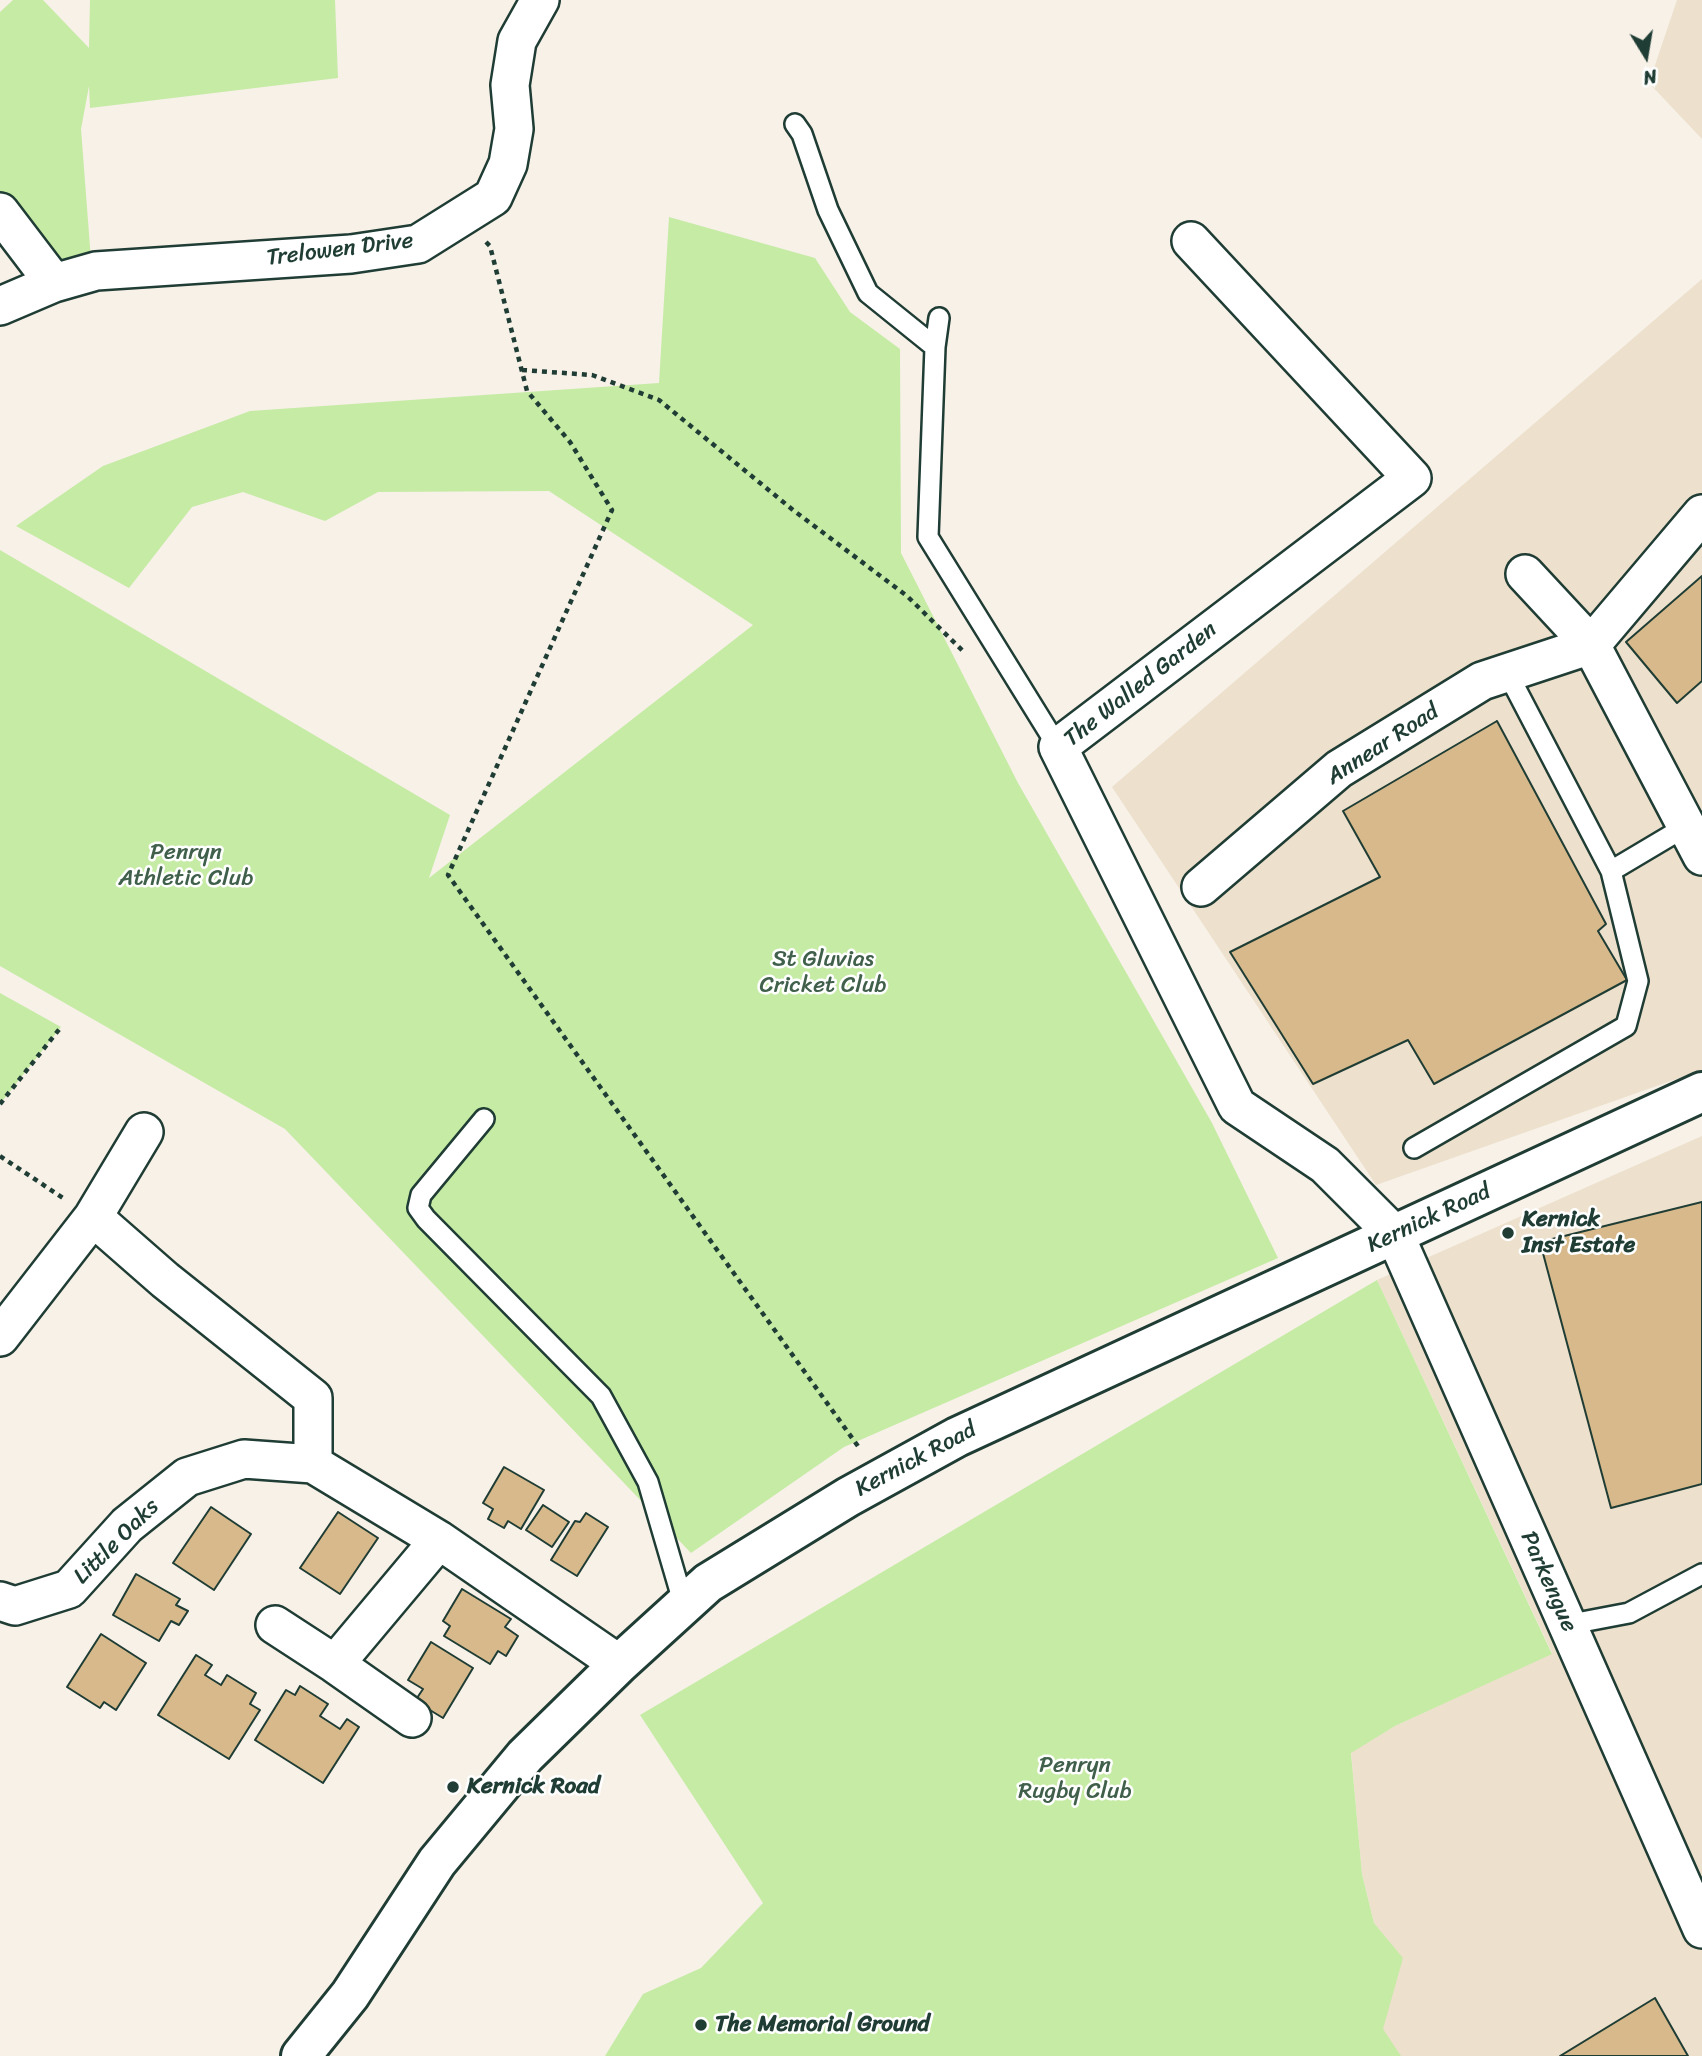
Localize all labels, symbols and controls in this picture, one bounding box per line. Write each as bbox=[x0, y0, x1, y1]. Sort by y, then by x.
north arrow bbox=[1611, 21, 1681, 91]
text: N bbox=[1640, 60, 1660, 95]
street label: Trelowen Drive bbox=[265, 227, 415, 273]
street label: The Walled Garden bbox=[1059, 617, 1223, 753]
street label: Annear Road bbox=[1322, 699, 1444, 791]
park label: Penryn Athletic Club bbox=[119, 839, 253, 893]
park label: St Gluvias Cricket Club bbox=[759, 946, 887, 1000]
street label: Kernick Road bbox=[1363, 1178, 1495, 1260]
place label: Kernick Inst Estate bbox=[1522, 1206, 1635, 1260]
marker: Kernick Inst Estate bbox=[1500, 1225, 1516, 1241]
street label: Kernick Road bbox=[851, 1417, 981, 1503]
street label: Little Oaks bbox=[69, 1494, 165, 1590]
street label: Parkengue bbox=[1514, 1527, 1582, 1637]
park label: Penryn Rugby Club bbox=[1018, 1752, 1132, 1806]
place label: Kernick Road bbox=[467, 1773, 600, 1801]
marker: Kernick Road bbox=[445, 1779, 461, 1795]
place label: The Memorial Ground bbox=[715, 2011, 930, 2039]
marker: The Memorial Ground bbox=[693, 2017, 709, 2033]

